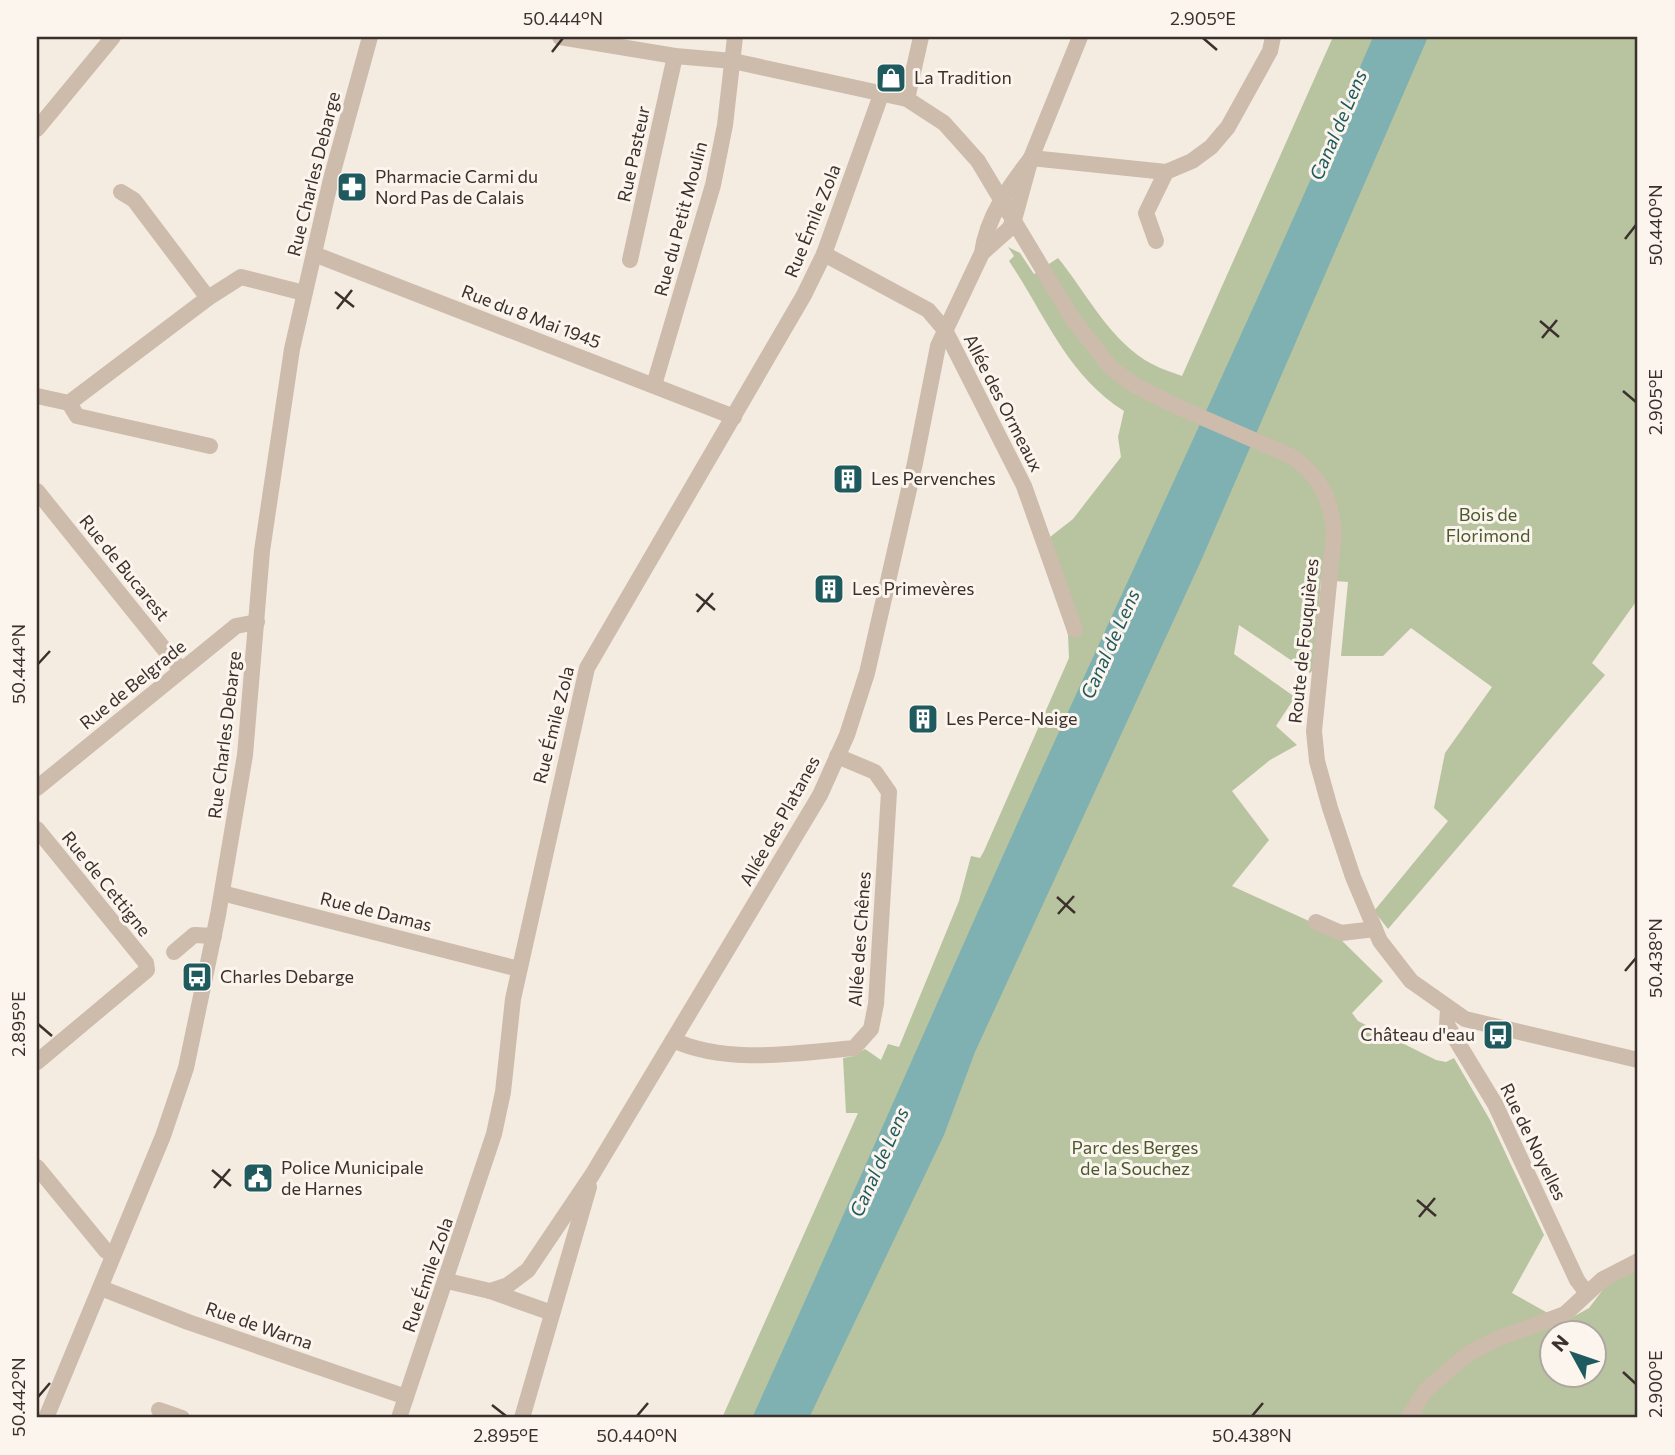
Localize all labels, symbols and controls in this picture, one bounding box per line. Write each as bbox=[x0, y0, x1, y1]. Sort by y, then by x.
text: 50.444°N bbox=[523, 7, 603, 29]
text: 2.905°E bbox=[1170, 7, 1236, 29]
shop icon: La Tradition bbox=[874, 61, 908, 95]
place label: La Tradition bbox=[914, 66, 1012, 88]
water label: Canal de Lens bbox=[1304, 66, 1371, 183]
street label: Rue Charles Debarge bbox=[282, 89, 344, 258]
street label: Rue Pasteur bbox=[612, 104, 654, 204]
street label: Rue du Petit Moulin bbox=[649, 139, 711, 299]
street label: Rue Émile Zola bbox=[779, 161, 845, 281]
place label: Pharmacie Carmi du Nord Pas de Calais bbox=[375, 165, 538, 208]
pharmacy icon: Pharmacie Carmi du Nord Pas de Calais bbox=[335, 170, 369, 204]
text: 50.440°N bbox=[1644, 184, 1666, 266]
street label: Rue du 8 Mai 1945 bbox=[459, 279, 604, 353]
street label: Allée des Ormeaux bbox=[960, 330, 1048, 475]
text: 2.905°E bbox=[1644, 369, 1666, 435]
building icon: Les Pervenches bbox=[831, 462, 865, 496]
place label: Les Pervenches bbox=[871, 467, 996, 489]
park label: Bois de Florimond bbox=[1446, 503, 1530, 546]
street label: Rue de Bucarest bbox=[75, 510, 174, 625]
street label: Route de Fouquières bbox=[1283, 557, 1323, 724]
building icon: Les Primevères bbox=[812, 572, 846, 606]
place label: Les Primevères bbox=[852, 577, 975, 599]
water label: Canal de Lens bbox=[1075, 585, 1144, 702]
text: 50.444°N bbox=[7, 624, 29, 704]
street label: Rue de Belgrade bbox=[75, 635, 190, 734]
street label: Rue Charles Debarge bbox=[203, 650, 245, 820]
street label: Rue Émile Zola bbox=[528, 664, 578, 786]
building icon: Les Perce-Neige bbox=[906, 702, 940, 736]
place label: Les Perce-Neige bbox=[946, 707, 1078, 729]
street label: Allée des Platanes bbox=[734, 752, 824, 890]
street label: Rue de Cettigne bbox=[58, 826, 156, 940]
street label: Allée des Chênes bbox=[843, 870, 875, 1007]
street label: Rue de Damas bbox=[318, 887, 434, 936]
text: 50.438°N bbox=[1644, 918, 1666, 998]
bus stop icon: Charles Debarge bbox=[180, 960, 214, 994]
place label: Charles Debarge bbox=[220, 965, 354, 987]
text: 2.895°E bbox=[7, 991, 29, 1057]
bus stop icon: Château d'eau bbox=[1481, 1018, 1515, 1052]
place label: Château d'eau bbox=[1360, 1023, 1475, 1045]
street label: Rue de Noyelles bbox=[1496, 1079, 1572, 1204]
water label: Canal de Lens bbox=[844, 1103, 913, 1220]
park label: Parc des Berges de la Souchez bbox=[1071, 1136, 1199, 1179]
place label: Police Municipale de Harnes bbox=[281, 1156, 424, 1199]
public building icon: Police Municipale de Harnes bbox=[241, 1161, 275, 1195]
street label: Rue Émile Zola bbox=[397, 1214, 457, 1335]
street label: Rue de Warna bbox=[203, 1296, 316, 1354]
north arrow bbox=[1538, 1318, 1608, 1388]
text: N bbox=[1546, 1330, 1573, 1356]
text: 2.900°E bbox=[1644, 1350, 1666, 1418]
text: 50.442°N bbox=[7, 1357, 29, 1437]
text: 2.895°E bbox=[473, 1424, 539, 1446]
text: 50.440°N bbox=[596, 1424, 678, 1446]
text: 50.438°N bbox=[1212, 1424, 1292, 1446]

